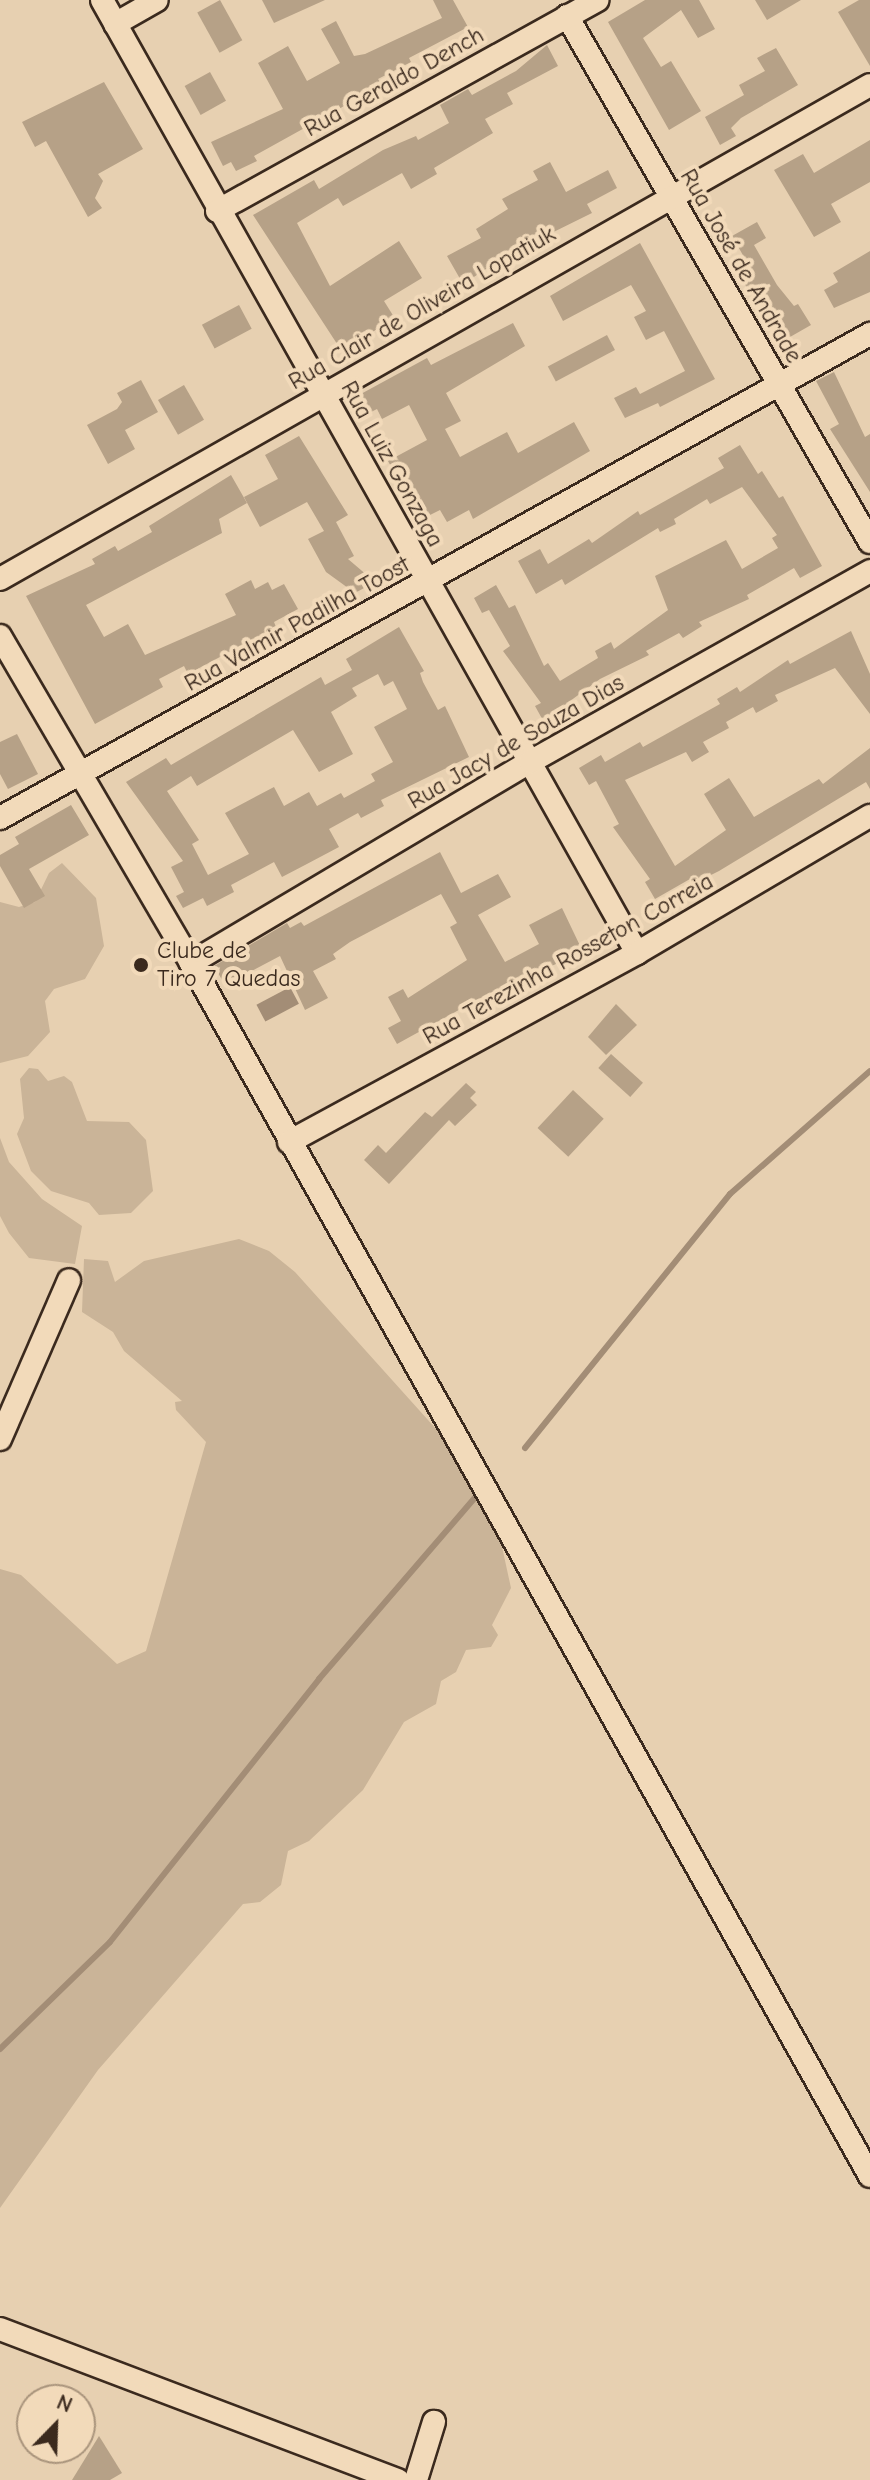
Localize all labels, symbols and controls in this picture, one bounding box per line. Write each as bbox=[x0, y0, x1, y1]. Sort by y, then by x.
street label: Rua Geraldo Dench bbox=[299, 21, 489, 143]
street label: Rua José de Andrade bbox=[674, 164, 808, 368]
street label: Rua Clair de Oliveira Lopatiuk bbox=[283, 220, 561, 396]
street label: Rua Luiz Gonzaga bbox=[334, 376, 450, 552]
street label: Rua Valmir Padilha Toost bbox=[179, 550, 415, 698]
street label: Rua Jacy de Souza Dias bbox=[403, 668, 629, 816]
street label: Rua Terezinha Rosseton Correia bbox=[418, 867, 718, 1051]
place label: Clube de Tiro 7 Quedas bbox=[157, 937, 301, 993]
marker: Clube de Tiro 7 Quedas bbox=[132, 956, 150, 974]
north arrow bbox=[16, 2384, 96, 2464]
text: N bbox=[53, 2389, 76, 2419]

